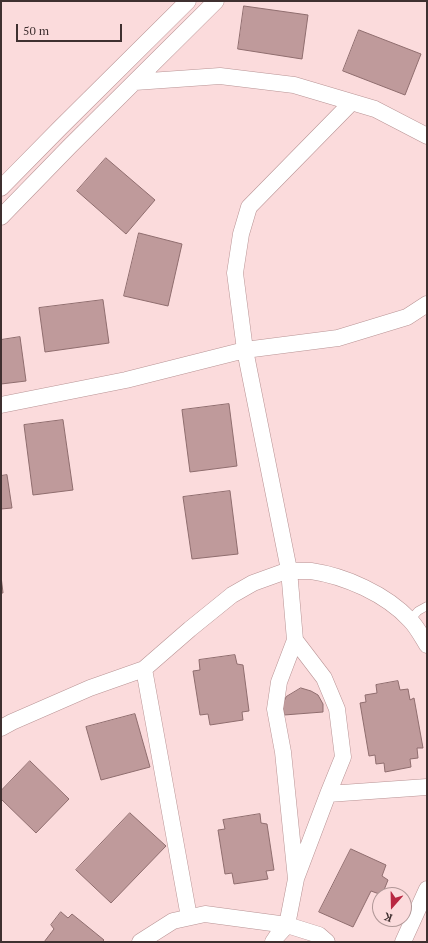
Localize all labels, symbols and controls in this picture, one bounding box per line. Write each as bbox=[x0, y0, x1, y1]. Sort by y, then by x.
scale bar bbox=[18, 16, 124, 42]
text: 50 m bbox=[23, 23, 49, 38]
north arrow bbox=[372, 887, 412, 927]
text: K bbox=[382, 909, 394, 925]

